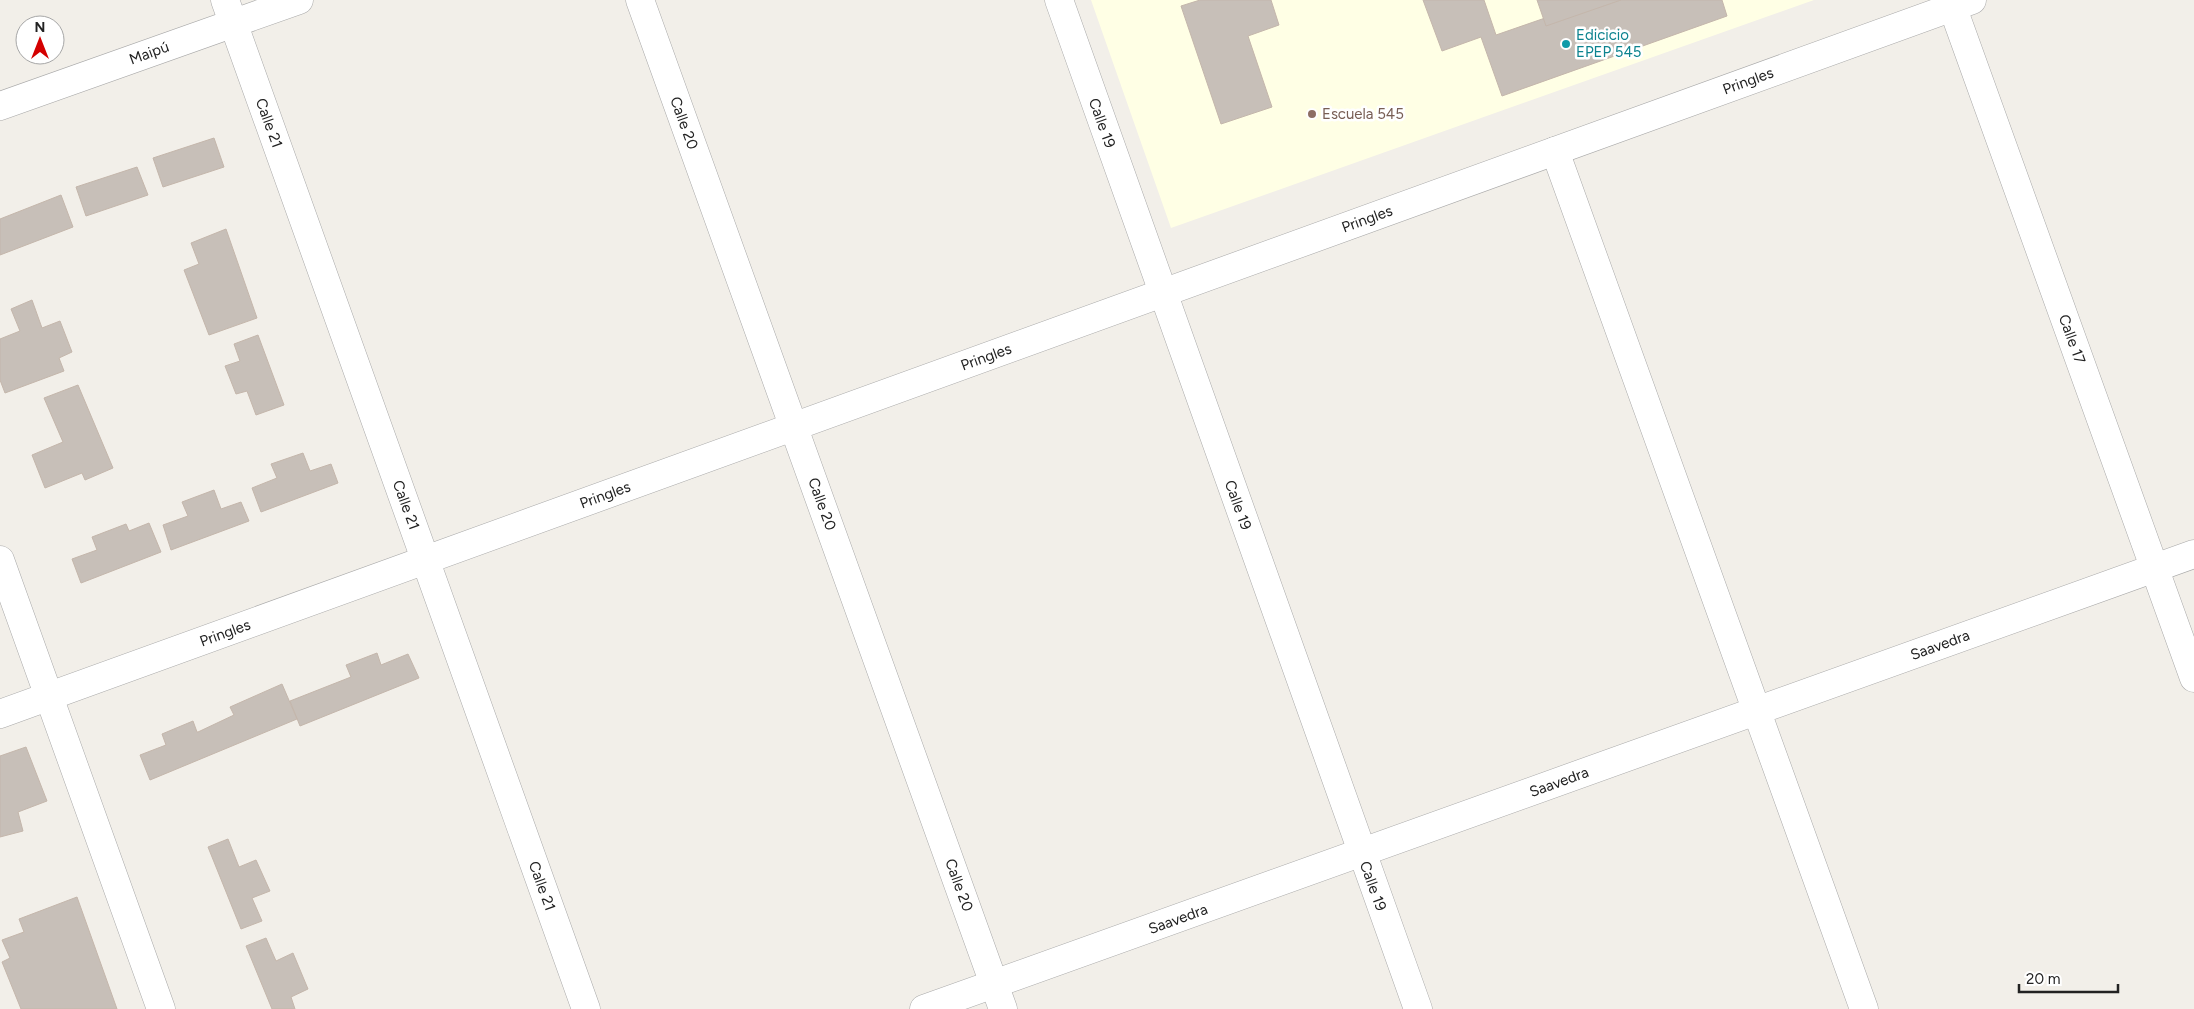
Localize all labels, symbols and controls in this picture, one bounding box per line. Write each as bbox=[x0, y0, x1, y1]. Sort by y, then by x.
north arrow bbox=[15, 15, 65, 65]
text: N bbox=[35, 19, 45, 36]
place label: Edicicio EPEP 545 bbox=[1576, 26, 1641, 61]
street label: Maipú bbox=[127, 38, 171, 68]
marker: Edicicio EPEP 545 bbox=[1560, 38, 1572, 50]
street label: Pringles bbox=[1720, 64, 1776, 98]
street label: Calle 20 bbox=[666, 94, 702, 152]
street label: Calle 21 bbox=[252, 96, 286, 150]
street label: Calle 19 bbox=[1085, 96, 1119, 150]
place label: Escuela 545 bbox=[1322, 105, 1404, 123]
marker: Escuela 545 bbox=[1306, 108, 1318, 120]
street label: Pringles bbox=[1339, 202, 1395, 236]
street label: Calle 17 bbox=[2055, 312, 2089, 366]
street label: Pringles bbox=[958, 340, 1014, 374]
street label: Calle 20 bbox=[804, 475, 840, 533]
street label: Calle 21 bbox=[389, 478, 423, 532]
street label: Pringles bbox=[577, 478, 633, 512]
street label: Calle 19 bbox=[1221, 478, 1255, 532]
street label: Pringles bbox=[197, 616, 253, 650]
street label: Saavedra bbox=[1908, 626, 1972, 664]
street label: Saavedra bbox=[1527, 763, 1591, 801]
street label: Calle 20 bbox=[941, 856, 977, 914]
street label: Calle 21 bbox=[525, 859, 559, 913]
street label: Calle 19 bbox=[1356, 859, 1390, 913]
street label: Saavedra bbox=[1146, 900, 1210, 938]
scale bar bbox=[2019, 962, 2118, 994]
text: 20 m bbox=[2026, 970, 2060, 988]

